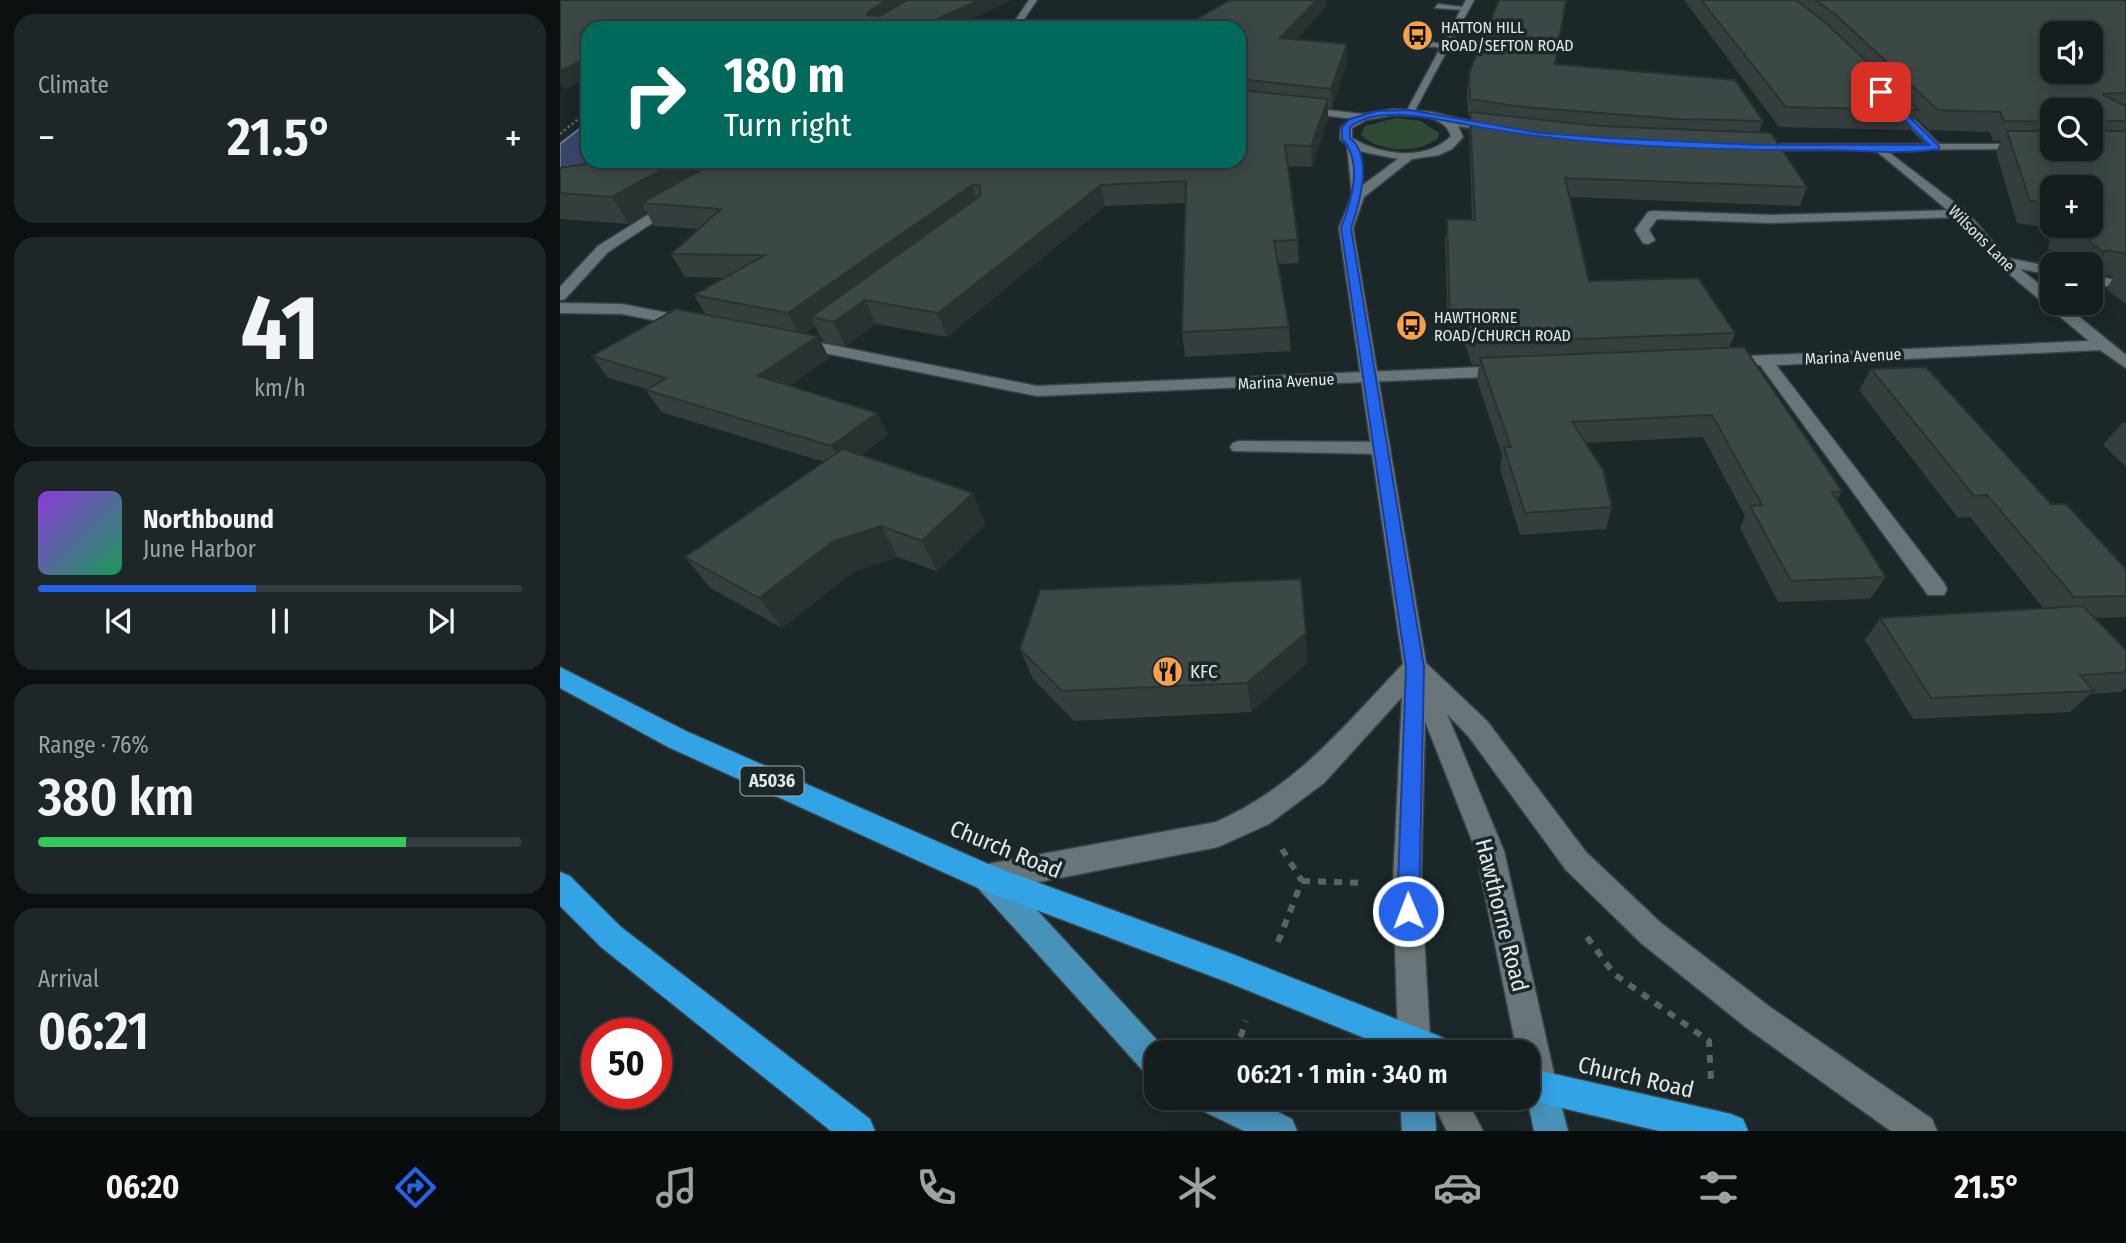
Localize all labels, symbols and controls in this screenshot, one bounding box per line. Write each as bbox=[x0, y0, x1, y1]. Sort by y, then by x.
place label: HATTON HILL ROAD/SEFTON ROAD bbox=[1441, 18, 1574, 55]
bus stop icon: HATTON HILL ROAD/SEFTON ROAD bbox=[1401, 19, 1435, 53]
map controls bbox=[2040, 21, 2103, 315]
button: sound bbox=[2040, 21, 2103, 84]
text: 180 m bbox=[724, 46, 845, 105]
icon: right bbox=[609, 49, 700, 140]
pin bbox=[1851, 62, 1911, 122]
text: Climate bbox=[38, 71, 109, 99]
icon: arrive bbox=[1862, 73, 1900, 111]
button: search bbox=[2040, 98, 2103, 161]
text: 21.5° bbox=[227, 106, 333, 169]
text: Turn right bbox=[724, 106, 851, 144]
text: − bbox=[38, 115, 55, 161]
text: + bbox=[505, 115, 522, 161]
button: + bbox=[2040, 175, 2103, 238]
street label: Wilsons Lane bbox=[1945, 201, 2019, 275]
button: − bbox=[2040, 252, 2103, 315]
text: 41 bbox=[240, 274, 320, 383]
place label: HAWTHORNE ROAD/CHURCH ROAD bbox=[1434, 308, 1571, 345]
bus stop icon: HAWTHORNE ROAD/CHURCH ROAD bbox=[1394, 309, 1428, 343]
street label: Marina Avenue bbox=[1804, 344, 1902, 369]
street label: Marina Avenue bbox=[1237, 369, 1335, 394]
text: km/h bbox=[254, 374, 306, 402]
text: Northbound bbox=[143, 504, 274, 535]
text: June Harbor bbox=[143, 535, 256, 563]
icon: previous bbox=[100, 602, 138, 640]
icon: pause bbox=[261, 602, 299, 640]
icon: next bbox=[422, 602, 460, 640]
restaurant icon: KFC bbox=[1150, 654, 1184, 688]
place label: KFC bbox=[1190, 660, 1218, 683]
text: Range · 76% bbox=[38, 731, 149, 759]
text: 380 km bbox=[38, 766, 194, 829]
road number: A5036 bbox=[740, 766, 804, 796]
street label: Church Road bbox=[946, 814, 1066, 884]
street label: Hawthorne Road bbox=[1469, 836, 1535, 994]
position arrow bbox=[1371, 874, 1445, 948]
text: Arrival bbox=[38, 965, 99, 993]
text: 06:21 bbox=[38, 1000, 149, 1063]
speed limit sign: 50 bbox=[581, 1018, 672, 1109]
street label: Church Road bbox=[1575, 1050, 1697, 1104]
text: 06:21 · 1 min · 340 m bbox=[1236, 1059, 1448, 1090]
icon: directions bbox=[391, 1163, 440, 1212]
icon: music bbox=[652, 1163, 701, 1212]
icon: phone bbox=[912, 1163, 961, 1212]
icon: climate bbox=[1173, 1163, 1222, 1212]
icon: car bbox=[1433, 1163, 1482, 1212]
icon: filters bbox=[1694, 1163, 1743, 1212]
text: 06:20 bbox=[106, 1168, 180, 1206]
text: 21.5° bbox=[1954, 1168, 2020, 1206]

